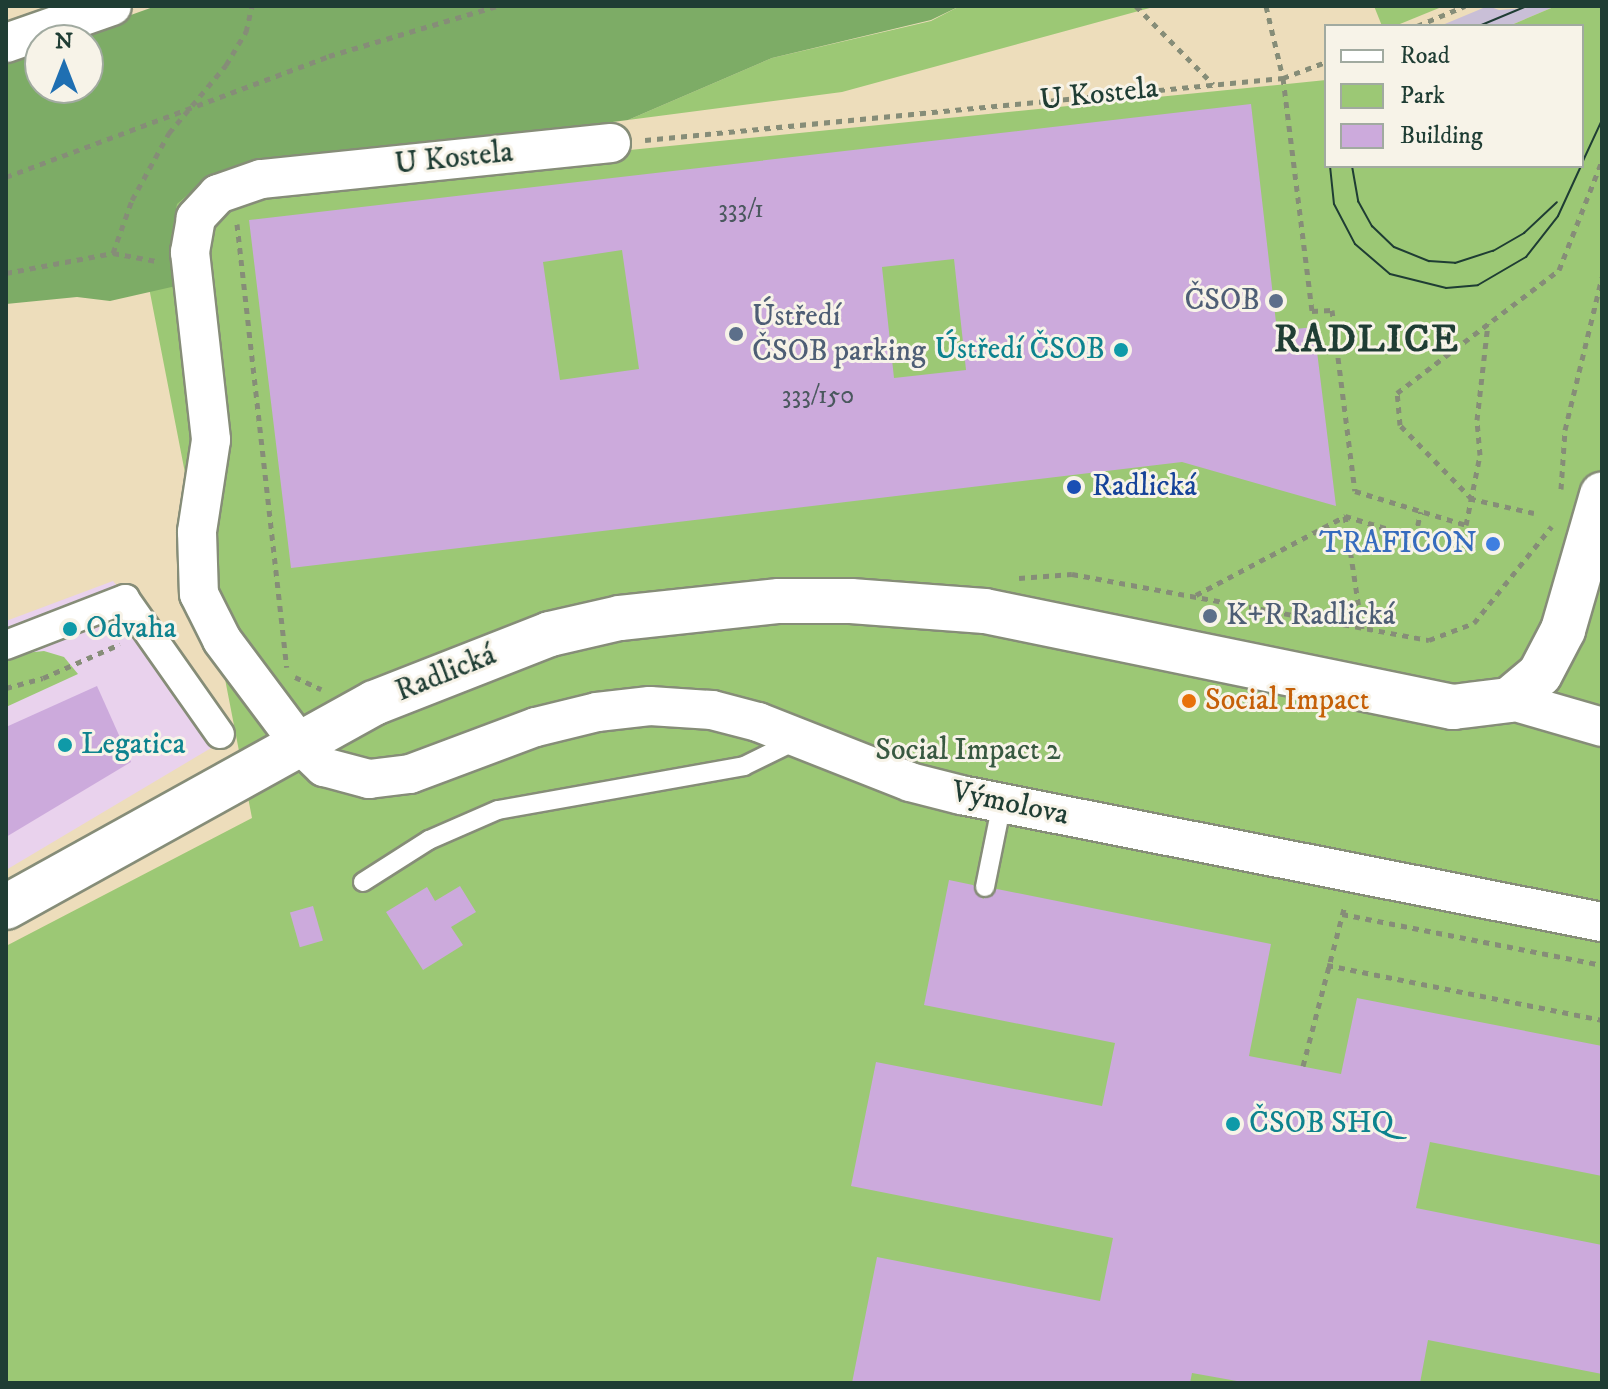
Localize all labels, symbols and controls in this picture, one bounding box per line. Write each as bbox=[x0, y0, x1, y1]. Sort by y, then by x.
north arrow bbox=[24, 24, 104, 104]
legend bbox=[1324, 24, 1584, 168]
text: N bbox=[55, 28, 73, 55]
text: Road bbox=[1400, 41, 1450, 71]
street label: U Kostela bbox=[1038, 71, 1160, 119]
text: Park bbox=[1400, 81, 1445, 111]
text: Building bbox=[1400, 121, 1483, 151]
street label: U Kostela bbox=[393, 135, 515, 183]
house number: 333/1 bbox=[718, 194, 764, 226]
place label: ČSOB bbox=[1184, 283, 1260, 319]
marker: ČSOB bbox=[1267, 292, 1285, 310]
place label: Ústředí ČSOB parking bbox=[752, 299, 926, 370]
district label: RADLICE bbox=[1274, 318, 1460, 364]
marker: Ústředí ČSOB parking bbox=[727, 325, 745, 343]
place label: Ústředí ČSOB bbox=[935, 332, 1105, 368]
marker: Ústředí ČSOB bbox=[1112, 341, 1130, 359]
house number: 333/150 bbox=[782, 380, 854, 412]
place label: Radlická bbox=[1092, 469, 1197, 505]
marker: Radlická bbox=[1063, 476, 1085, 498]
place label: TRAFICON bbox=[1319, 526, 1477, 562]
marker: TRAFICON bbox=[1484, 535, 1502, 553]
place label: K+R Radlická bbox=[1226, 598, 1395, 634]
marker: K+R Radlická bbox=[1201, 607, 1219, 625]
place label: Odvaha bbox=[86, 611, 177, 647]
marker: Odvaha bbox=[61, 620, 79, 638]
street label: Radlická bbox=[391, 638, 501, 710]
place label: Social Impact bbox=[1205, 683, 1369, 719]
marker: Social Impact bbox=[1180, 692, 1198, 710]
place label: Legatica bbox=[81, 727, 185, 763]
park label: Social Impact 2 bbox=[875, 733, 1061, 769]
marker: Legatica bbox=[56, 736, 74, 754]
street label: Výmolova bbox=[948, 774, 1072, 834]
place label: ČSOB SHQ bbox=[1249, 1106, 1394, 1142]
marker: ČSOB SHQ bbox=[1224, 1115, 1242, 1133]

